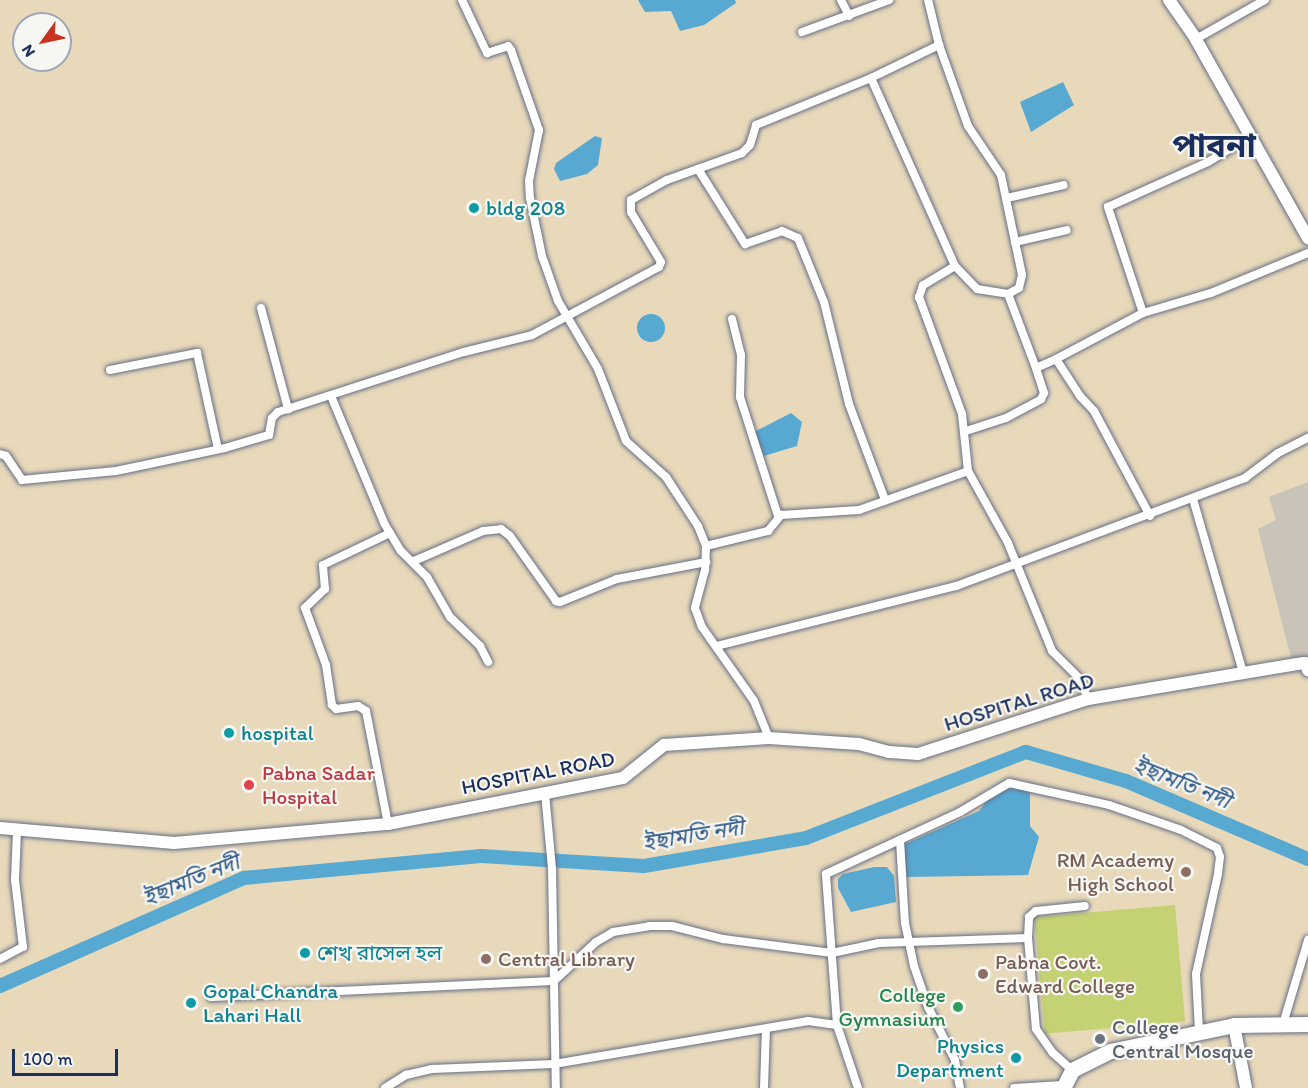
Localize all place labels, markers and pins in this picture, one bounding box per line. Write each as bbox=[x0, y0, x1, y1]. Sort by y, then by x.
place label: bldg 208 bbox=[486, 195, 565, 221]
marker: bldg 208 bbox=[467, 201, 481, 215]
place label: hospital bbox=[241, 720, 314, 746]
marker: hospital bbox=[222, 726, 236, 740]
place label: Pabna Sadar Hospital bbox=[262, 760, 374, 810]
marker: Pabna Sadar Hospital bbox=[240, 776, 258, 794]
place label: RM Academy High School bbox=[1057, 847, 1174, 897]
marker: RM Academy High School bbox=[1179, 865, 1193, 879]
place label: শেখ রাসেল হল bbox=[317, 940, 442, 966]
marker: শেখ রাসেল হল bbox=[298, 946, 312, 960]
place label: Central Library bbox=[498, 946, 634, 972]
place label: Pabna Covt. Edward College bbox=[995, 949, 1135, 999]
marker: Central Library bbox=[479, 952, 493, 966]
marker: Pabna Covt. Edward College bbox=[976, 967, 990, 981]
place label: Gopal Chandra Lahari Hall bbox=[203, 978, 337, 1028]
place label: College Gymnasium bbox=[839, 982, 946, 1032]
marker: Gopal Chandra Lahari Hall bbox=[184, 996, 198, 1010]
marker: College Gymnasium bbox=[951, 1000, 965, 1014]
place label: College Central Mosque bbox=[1112, 1014, 1253, 1064]
marker: College Central Mosque bbox=[1093, 1032, 1107, 1046]
place label: Physics Department bbox=[896, 1033, 1004, 1083]
marker: Physics Department bbox=[1009, 1051, 1023, 1065]

